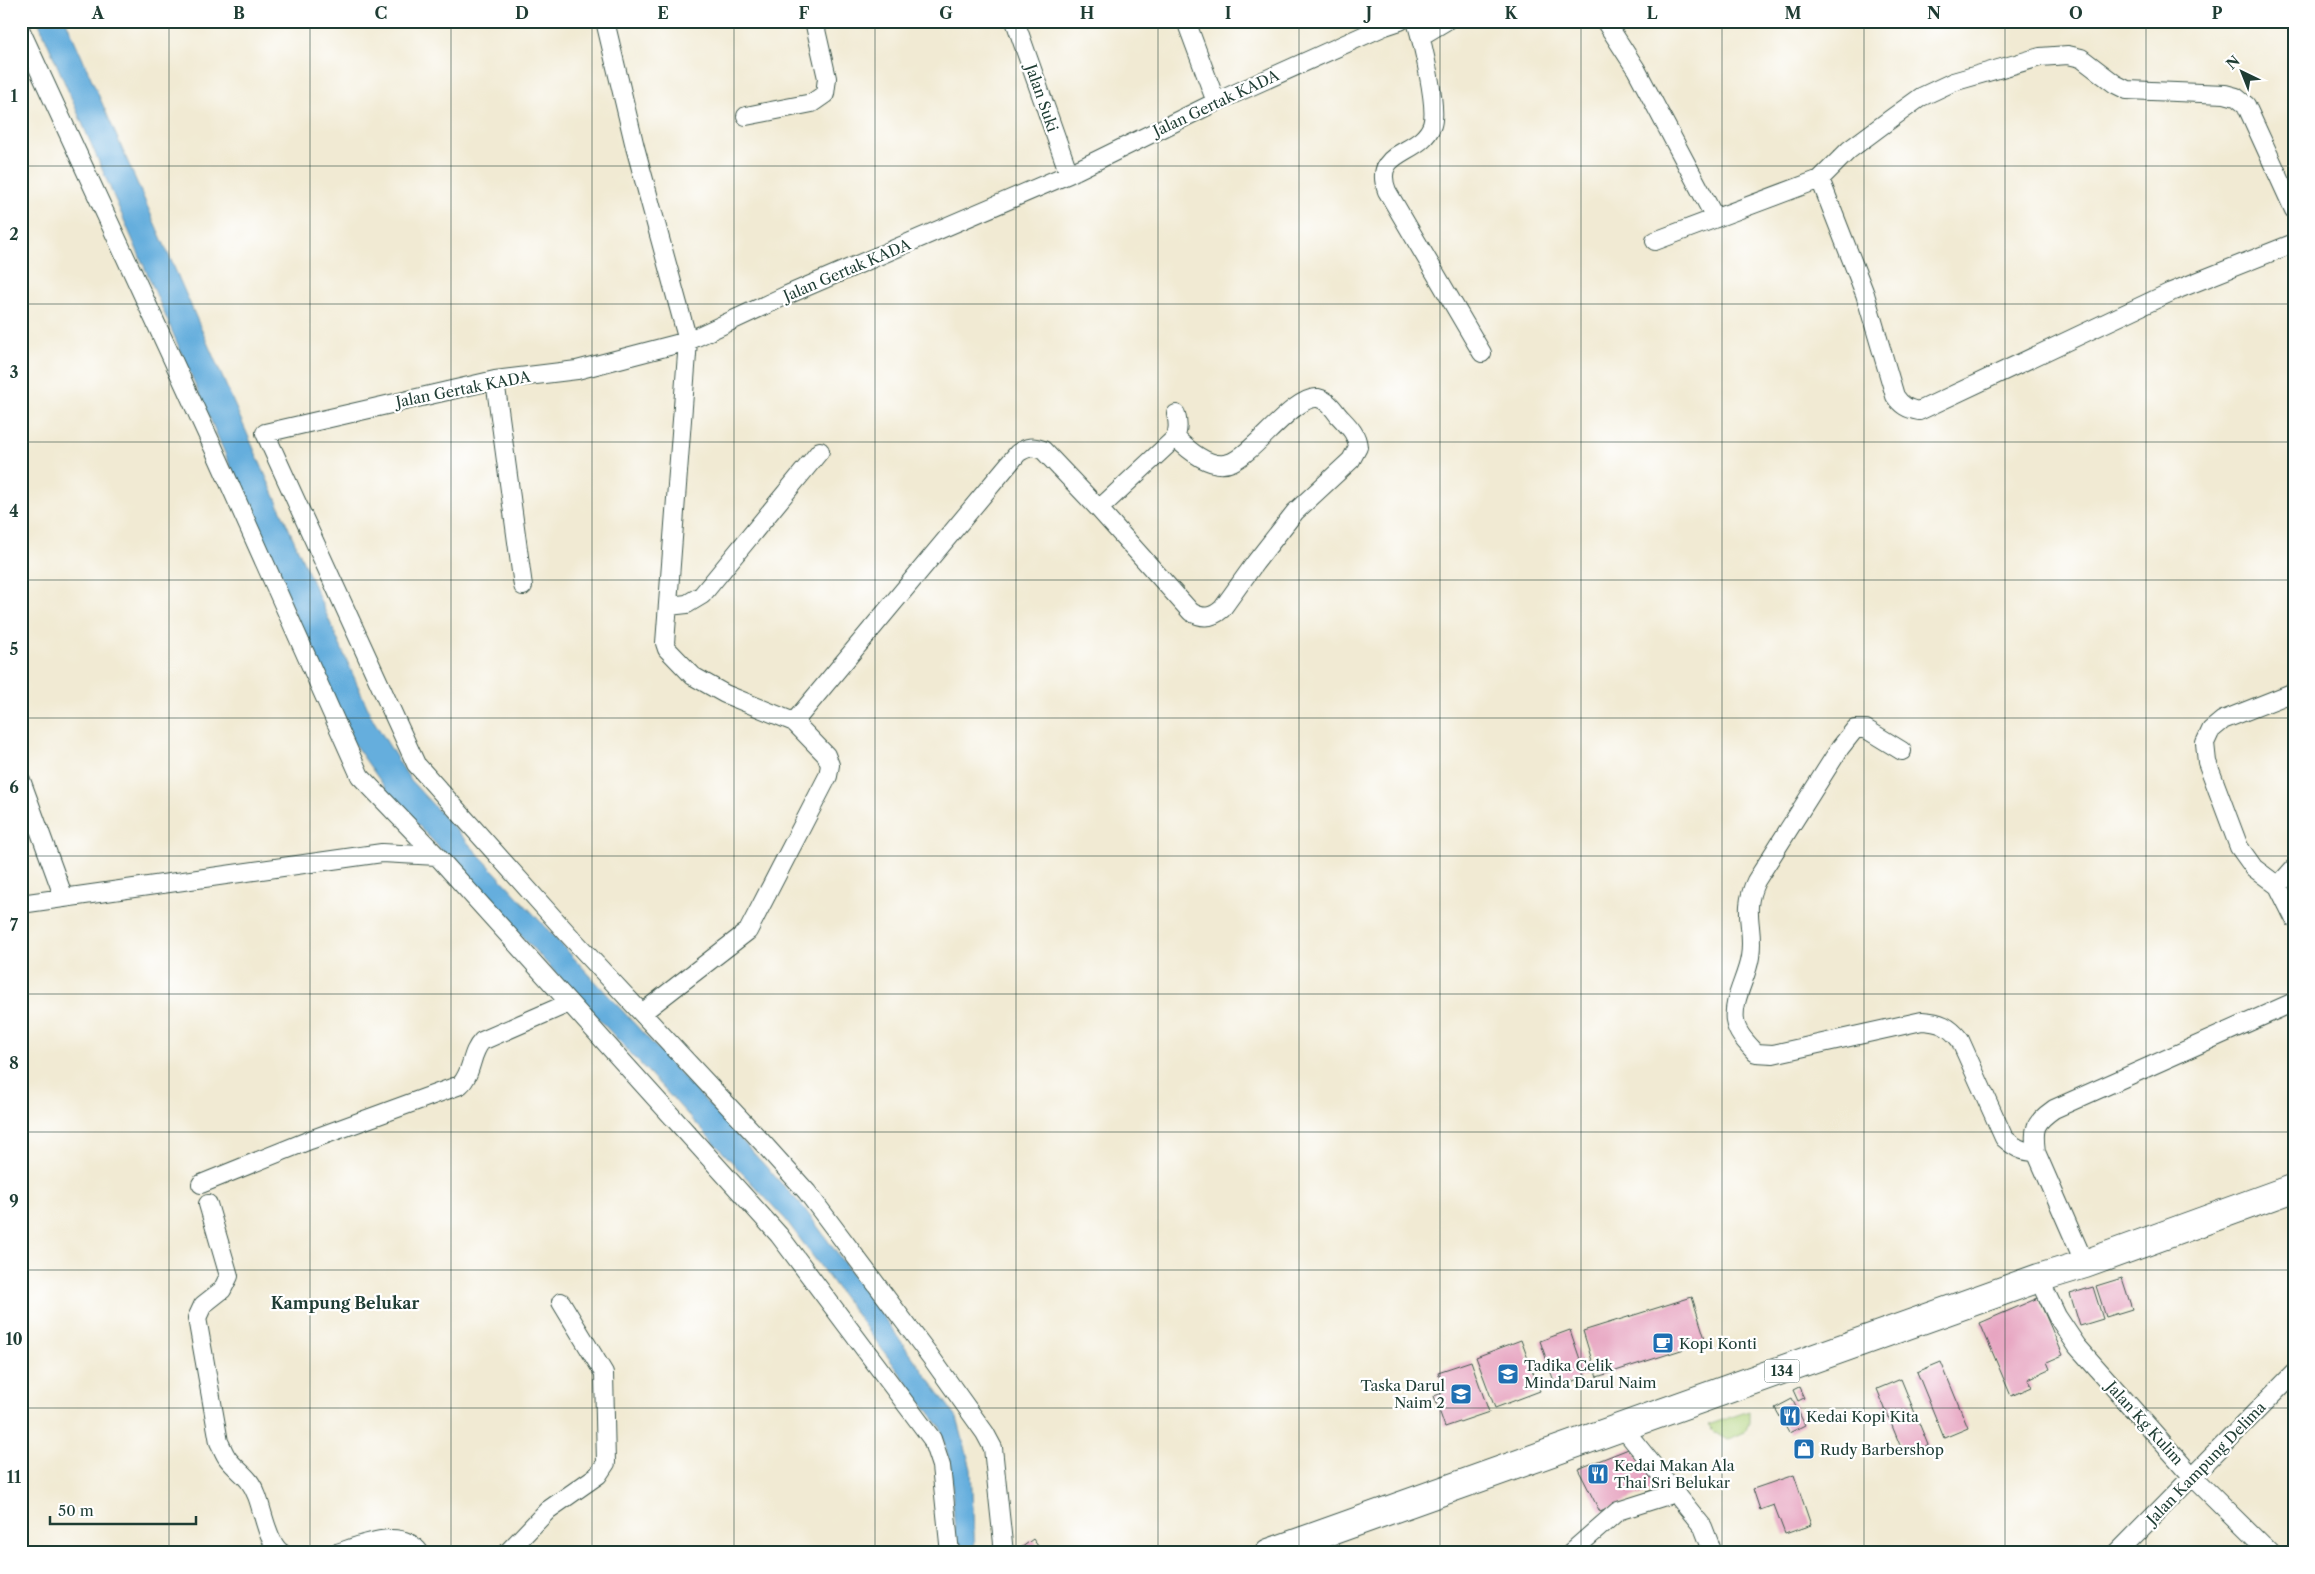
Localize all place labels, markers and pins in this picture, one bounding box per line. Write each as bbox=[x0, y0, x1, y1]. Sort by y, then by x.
cafe icon: Kopi Konti bbox=[1651, 1331, 1675, 1355]
place label: Kopi Konti bbox=[1679, 1334, 1757, 1353]
place label: Tadika Celik Minda Darul Naim bbox=[1524, 1356, 1657, 1392]
school or university icon: Tadika Celik Minda Darul Naim bbox=[1496, 1362, 1520, 1386]
place label: Taska Darul Naim 2 bbox=[1361, 1376, 1446, 1412]
school or university icon: Taska Darul Naim 2 bbox=[1449, 1382, 1473, 1406]
restaurant icon: Kedai Kopi Kita bbox=[1778, 1404, 1802, 1428]
place label: Kedai Kopi Kita bbox=[1806, 1407, 1919, 1426]
shop icon: Rudy Barbershop bbox=[1792, 1437, 1816, 1461]
place label: Rudy Barbershop bbox=[1820, 1440, 1944, 1459]
place label: Kedai Makan Ala Thai Sri Belukar bbox=[1614, 1456, 1735, 1492]
restaurant icon: Kedai Makan Ala Thai Sri Belukar bbox=[1586, 1462, 1610, 1486]

